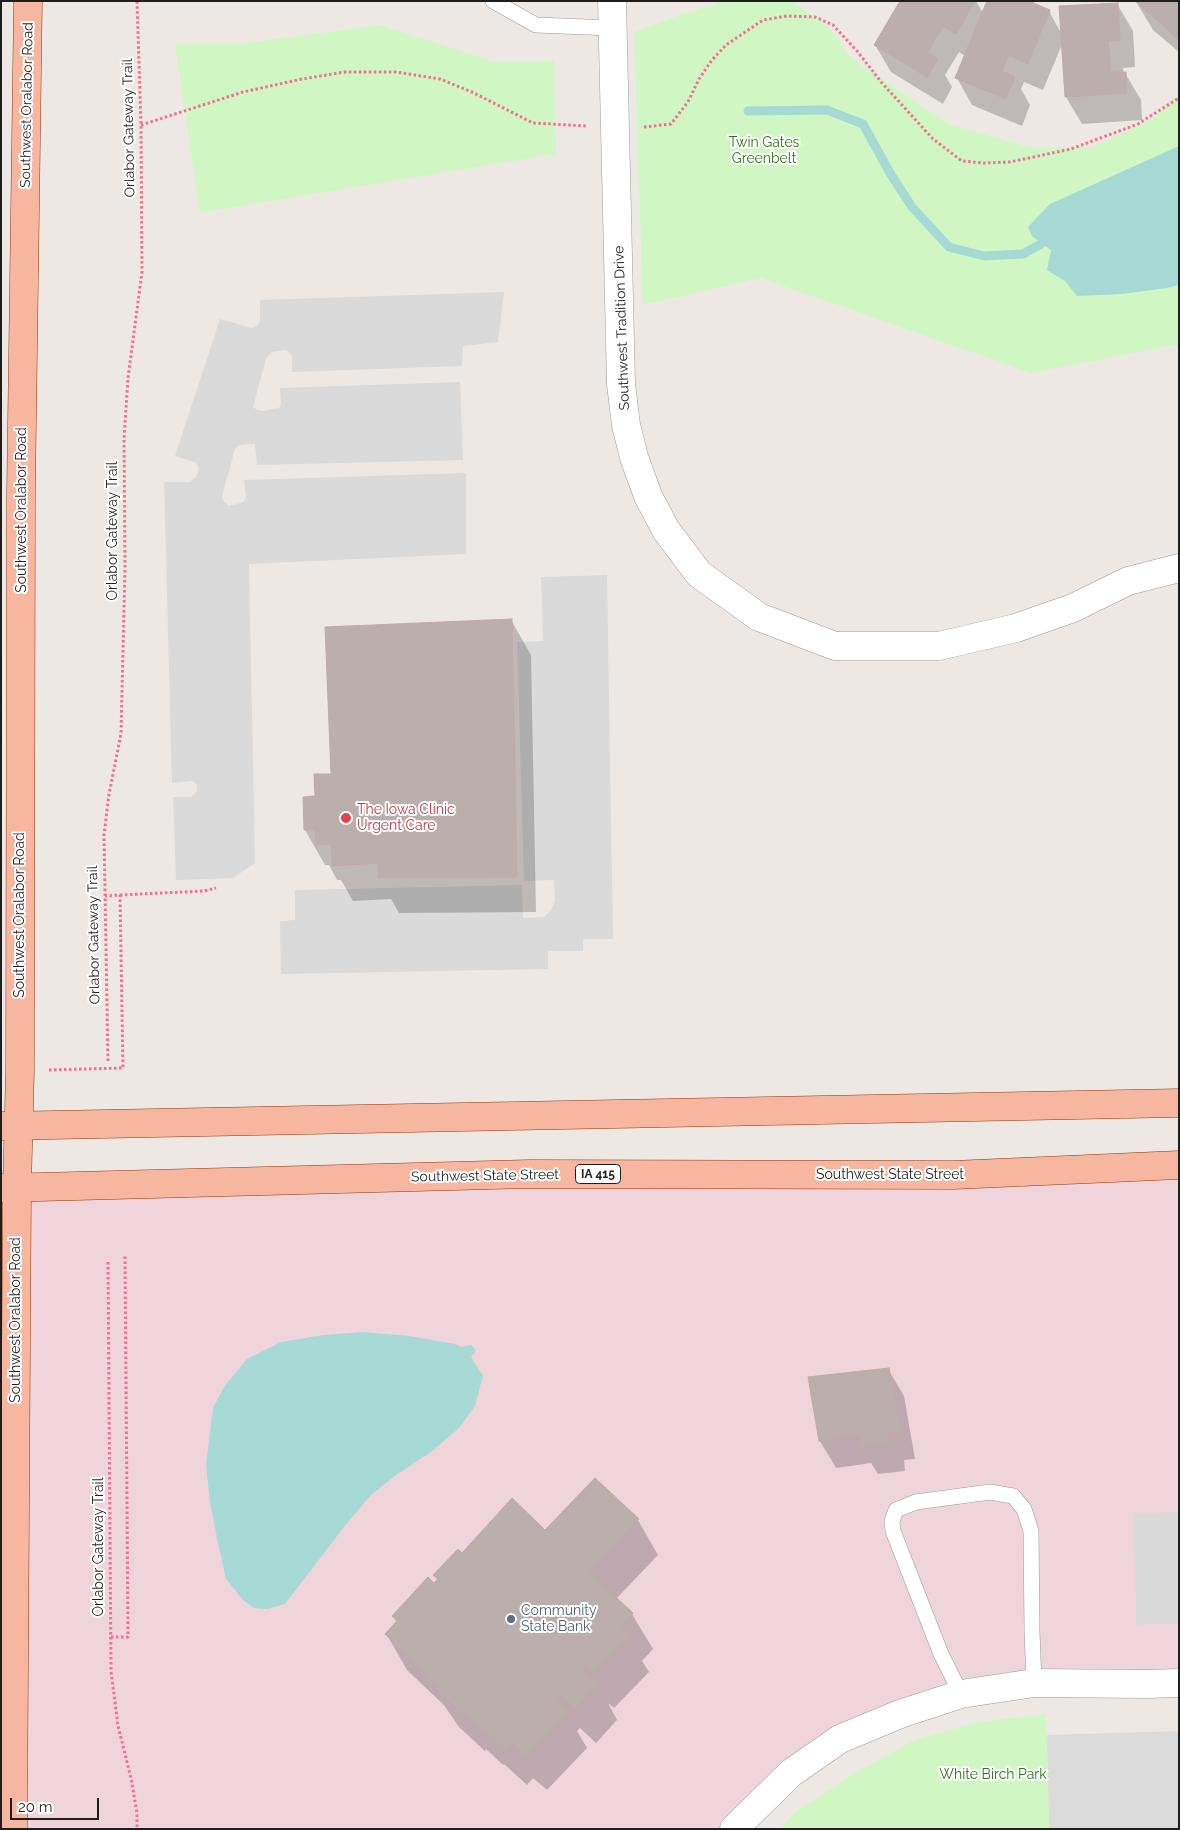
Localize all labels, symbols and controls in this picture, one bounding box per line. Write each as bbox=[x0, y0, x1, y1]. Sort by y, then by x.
street label: Southwest Oralabor Road bbox=[17, 22, 37, 188]
street label: Orlabor Gateway Trail bbox=[119, 58, 139, 198]
park label: Twin Gates Greenbelt bbox=[729, 135, 799, 168]
street label: Southwest Tradition Drive bbox=[611, 245, 633, 411]
street label: Southwest Oralabor Road bbox=[14, 427, 30, 593]
street label: Orlabor Gateway Trail bbox=[105, 462, 121, 600]
place label: The Iowa Clinic Urgent Care bbox=[357, 802, 455, 834]
marker: The Iowa Clinic Urgent Care bbox=[339, 811, 353, 825]
street label: Southwest Oralabor Road bbox=[12, 832, 28, 998]
street label: Orlabor Gateway Trail bbox=[84, 865, 104, 1005]
road number: IA 415 bbox=[576, 1164, 620, 1184]
street label: Southwest State Street bbox=[411, 1166, 559, 1186]
street label: Southwest State Street bbox=[816, 1167, 964, 1183]
street label: Southwest Oralabor Road bbox=[8, 1237, 24, 1403]
street label: Orlabor Gateway Trail bbox=[91, 1478, 107, 1616]
place label: Community State Bank bbox=[521, 1603, 596, 1635]
marker: Community State Bank bbox=[505, 1613, 517, 1625]
park label: White Birch Park bbox=[939, 1767, 1047, 1783]
scale bar bbox=[12, 1788, 101, 1820]
text: 20 m bbox=[18, 1798, 53, 1816]

